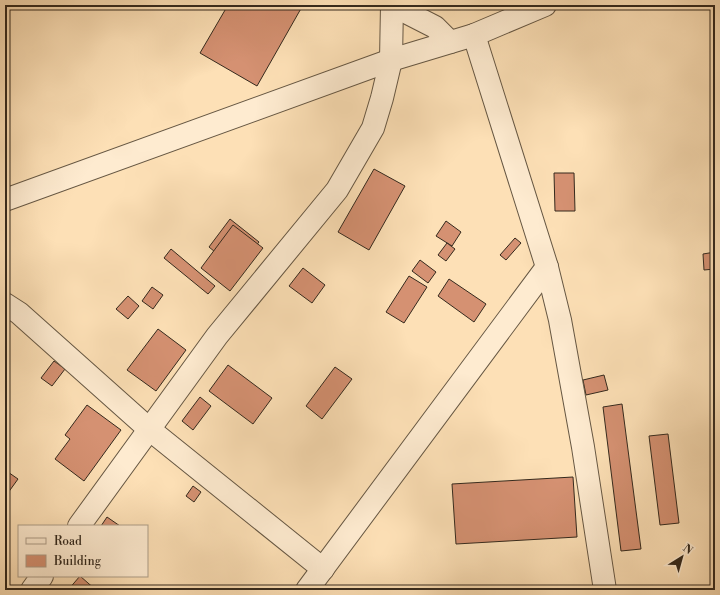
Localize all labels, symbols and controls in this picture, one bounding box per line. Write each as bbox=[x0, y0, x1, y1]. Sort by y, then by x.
legend bbox=[18, 525, 148, 577]
text: Road bbox=[54, 534, 82, 549]
north arrow bbox=[662, 537, 702, 577]
text: N bbox=[680, 542, 695, 558]
text: Building bbox=[53, 554, 102, 569]

